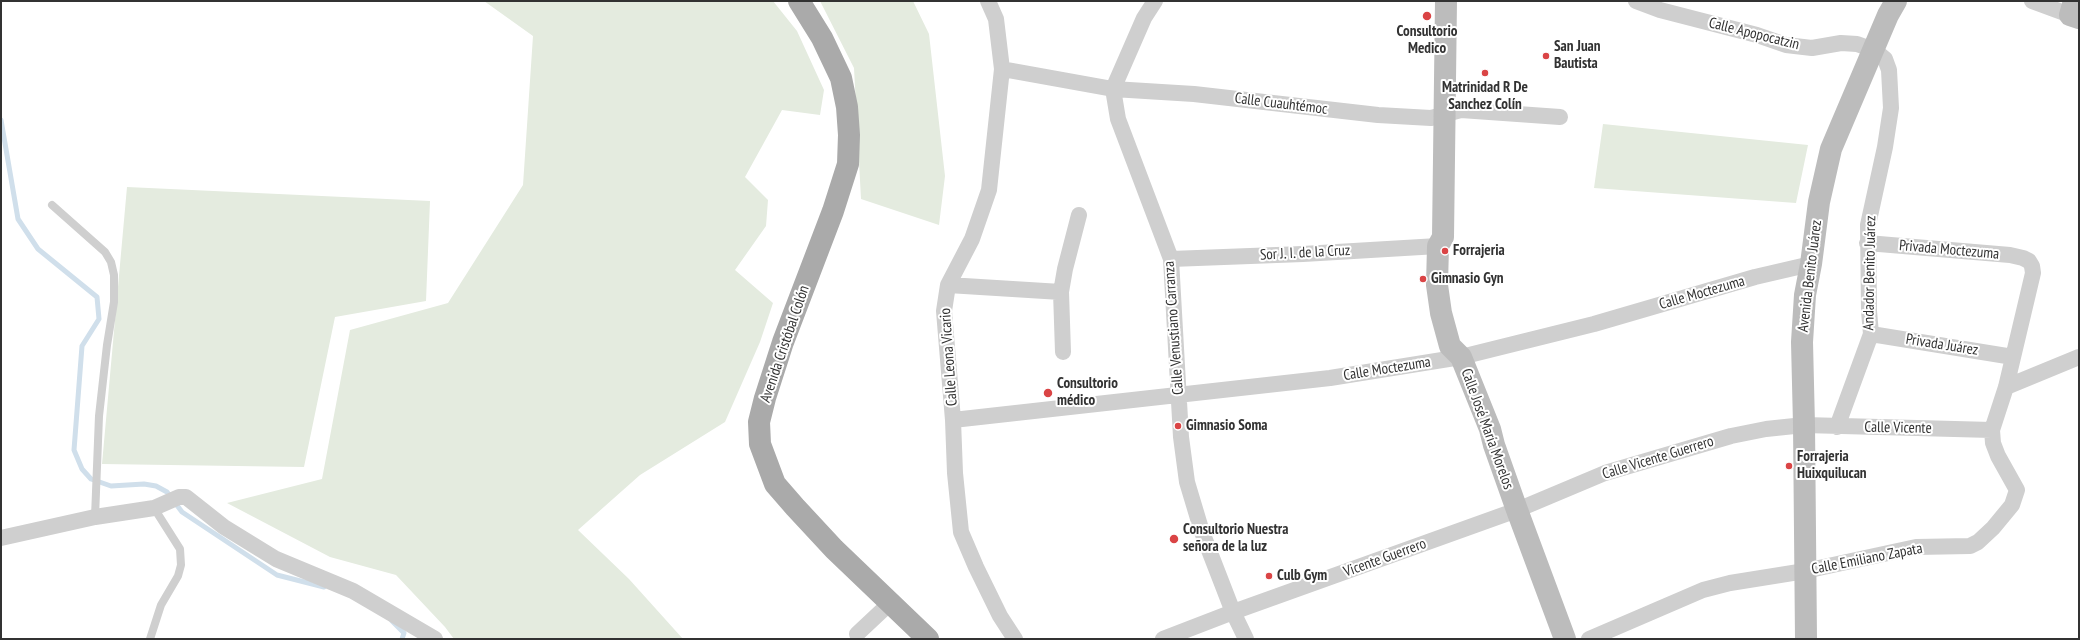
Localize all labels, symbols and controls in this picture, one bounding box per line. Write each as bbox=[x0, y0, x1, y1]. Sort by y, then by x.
marker: Consultorio Medico bbox=[1421, 10, 1433, 22]
street label: Calle Apopocatzin bbox=[1707, 14, 1801, 54]
place label: Consultorio Medico bbox=[1397, 23, 1457, 58]
place label: San Juan Bautista bbox=[1554, 38, 1601, 73]
marker: San Juan Bautista bbox=[1541, 51, 1551, 61]
marker: Matrinidad R De Sanchez Colín bbox=[1480, 68, 1490, 78]
place label: Matrinidad R De Sanchez Colín bbox=[1442, 79, 1528, 114]
street label: Calle Cuauhtémoc bbox=[1234, 89, 1328, 119]
street label: Andador Benito Juárez bbox=[1860, 215, 1880, 331]
street label: Avenida Benito Juárez bbox=[1794, 219, 1826, 333]
street label: Privada Moctezuma bbox=[1898, 237, 2000, 263]
street label: Sor J. I. de la Cruz bbox=[1259, 242, 1351, 264]
place label: Forrajeria bbox=[1453, 242, 1505, 260]
marker: Forrajeria bbox=[1440, 246, 1450, 256]
street label: Calle Venustiano Carranza bbox=[1160, 260, 1188, 396]
place label: Gimnasio Gyn bbox=[1431, 270, 1503, 288]
street label: Calle Moctezuma bbox=[1657, 272, 1747, 314]
marker: Gimnasio Gyn bbox=[1418, 274, 1428, 284]
street label: Avenida Cristóbal Colón bbox=[757, 283, 813, 405]
street label: Calle Leona Vicario bbox=[937, 307, 961, 407]
street label: Privada Juárez bbox=[1905, 330, 1979, 360]
street label: Calle Moctezuma bbox=[1342, 353, 1432, 385]
street label: Calle José María Morelos bbox=[1457, 366, 1517, 492]
place label: Consultorio médico bbox=[1057, 375, 1118, 410]
marker: Consultorio médico bbox=[1042, 387, 1054, 399]
place label: Gimnasio Soma bbox=[1186, 417, 1268, 435]
street label: Calle Vicente bbox=[1864, 418, 1932, 438]
marker: Gimnasio Soma bbox=[1173, 421, 1183, 431]
street label: Calle Vicente Guerrero bbox=[1600, 432, 1716, 484]
place label: Forrajeria Huixquilucan bbox=[1797, 448, 1867, 483]
marker: Forrajeria Huixquilucan bbox=[1784, 461, 1794, 471]
place label: Consultorio Nuestra señora de la luz bbox=[1183, 521, 1288, 556]
marker: Consultorio Nuestra señora de la luz bbox=[1168, 533, 1180, 545]
street label: Vicente Guerrero bbox=[1341, 535, 1429, 581]
street label: Calle Emiliano Zapata bbox=[1810, 539, 1924, 579]
place label: Culb Gym bbox=[1277, 567, 1327, 585]
marker: Culb Gym bbox=[1264, 571, 1274, 581]

